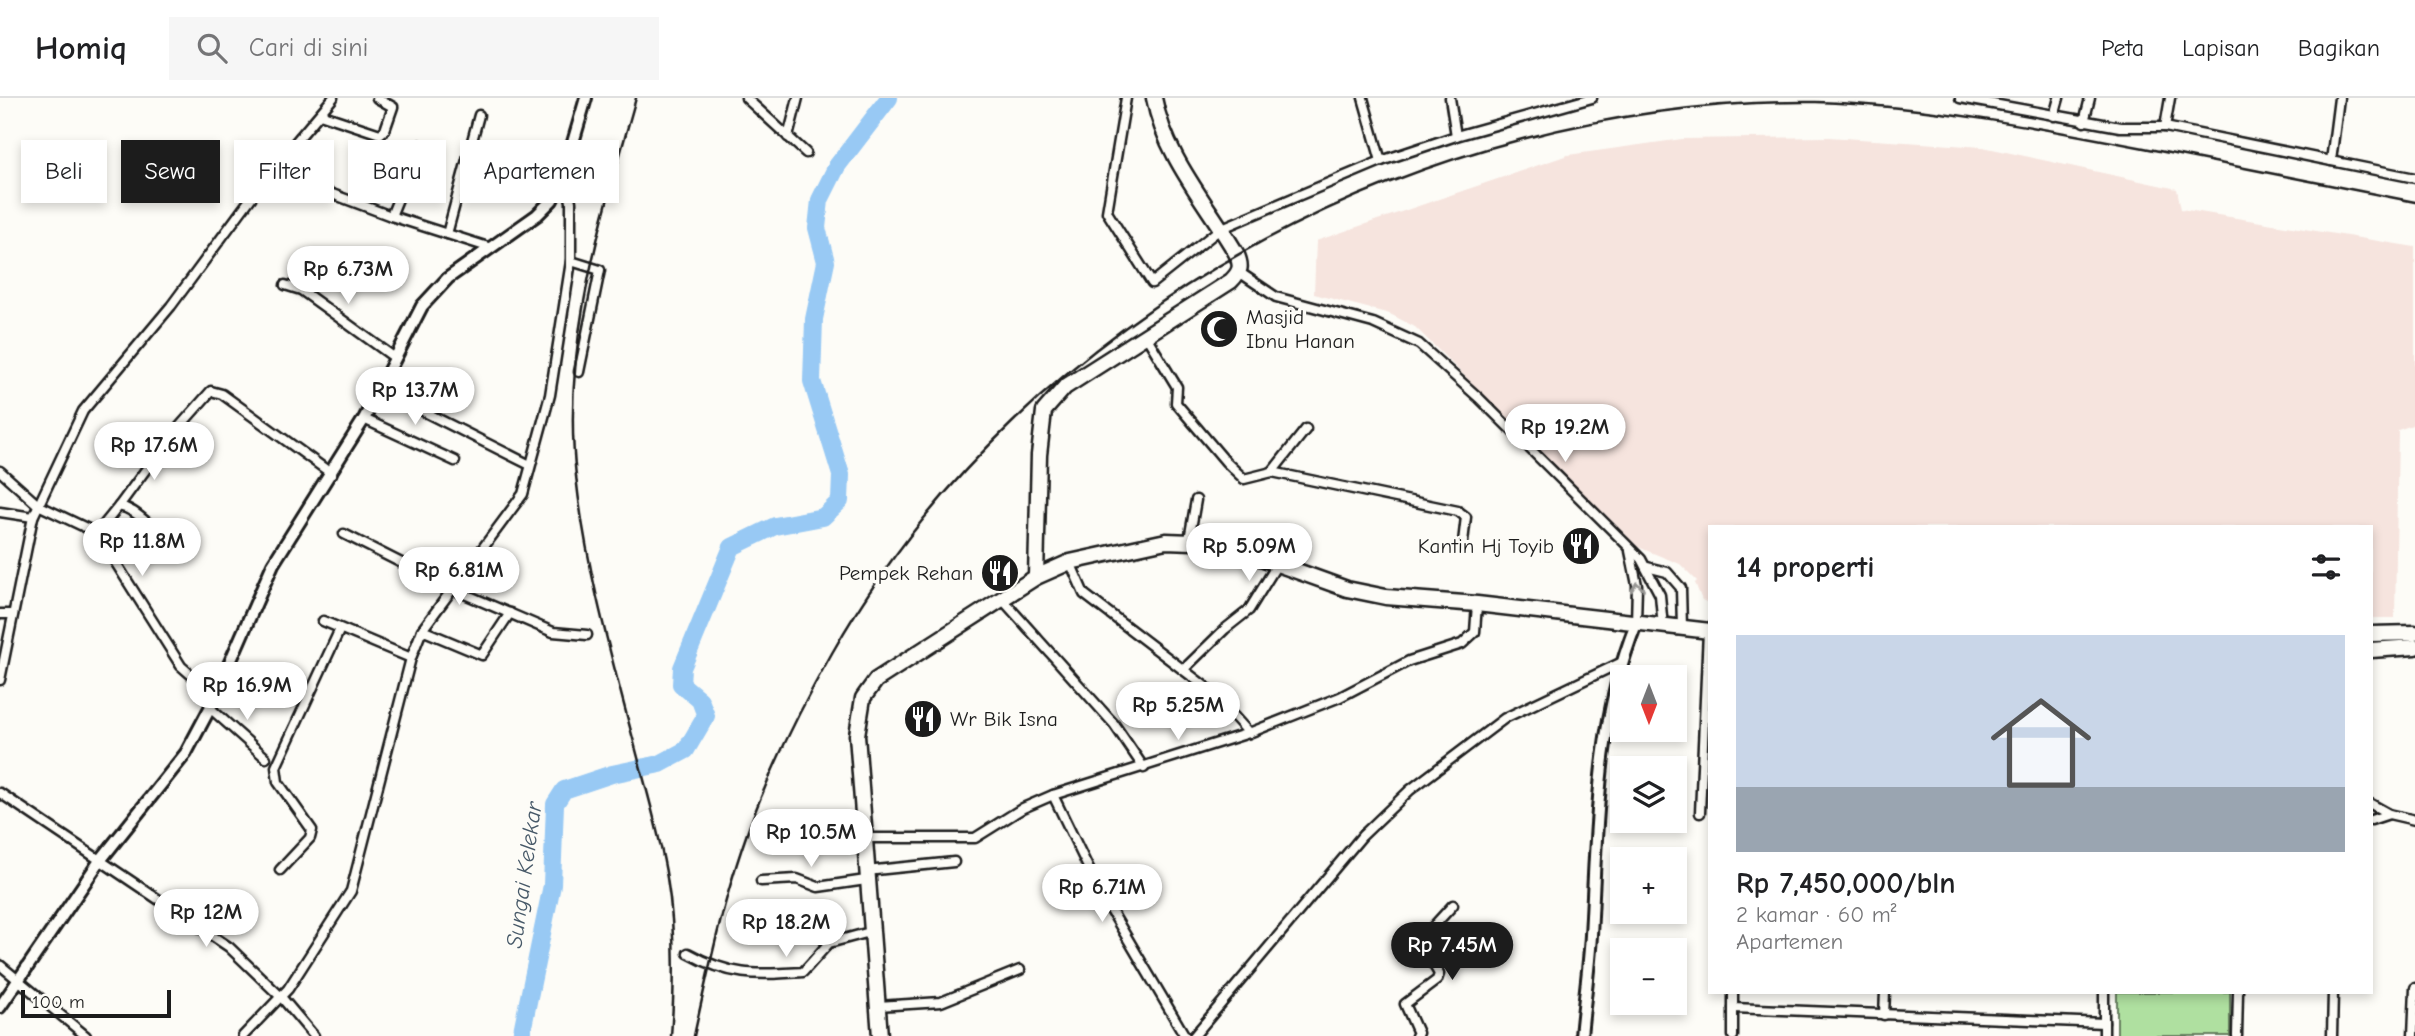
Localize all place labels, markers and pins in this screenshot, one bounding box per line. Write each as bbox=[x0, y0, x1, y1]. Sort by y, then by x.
pin: Rp 6.73M bbox=[276, 246, 420, 306]
place label: Masjid Ibnu Hanan bbox=[1246, 305, 1355, 353]
mosque icon: Masjid Ibnu Hanan bbox=[1198, 308, 1240, 350]
pin: Rp 13.7M bbox=[343, 368, 487, 427]
pin: Rp 19.2M bbox=[1493, 404, 1637, 464]
pin: Rp 17.6M bbox=[82, 422, 226, 482]
pin: Rp 11.8M bbox=[70, 518, 214, 578]
pin: Rp 5.09M bbox=[1177, 524, 1321, 583]
restaurant icon: Kantin Hj Toyib bbox=[1560, 525, 1602, 567]
place label: Kantin Hj Toyib bbox=[1418, 534, 1554, 558]
pin: Rp 6.81M bbox=[387, 547, 531, 607]
restaurant icon: Pempek Rehan bbox=[979, 552, 1021, 594]
place label: Pempek Rehan bbox=[839, 561, 973, 585]
pin: Rp 16.9M bbox=[175, 662, 319, 722]
pin: Rp 5.25M bbox=[1106, 682, 1250, 742]
restaurant icon: Wr Bik Isna bbox=[902, 698, 944, 740]
place label: Wr Bik Isna bbox=[950, 707, 1058, 731]
pin: Rp 10.5M bbox=[739, 810, 883, 869]
pin: Rp 6.71M bbox=[1030, 864, 1174, 924]
pin: Rp 12M bbox=[149, 890, 263, 949]
pin: Rp 18.2M bbox=[714, 900, 858, 959]
pin: Rp 7.45M bbox=[1380, 922, 1524, 982]

